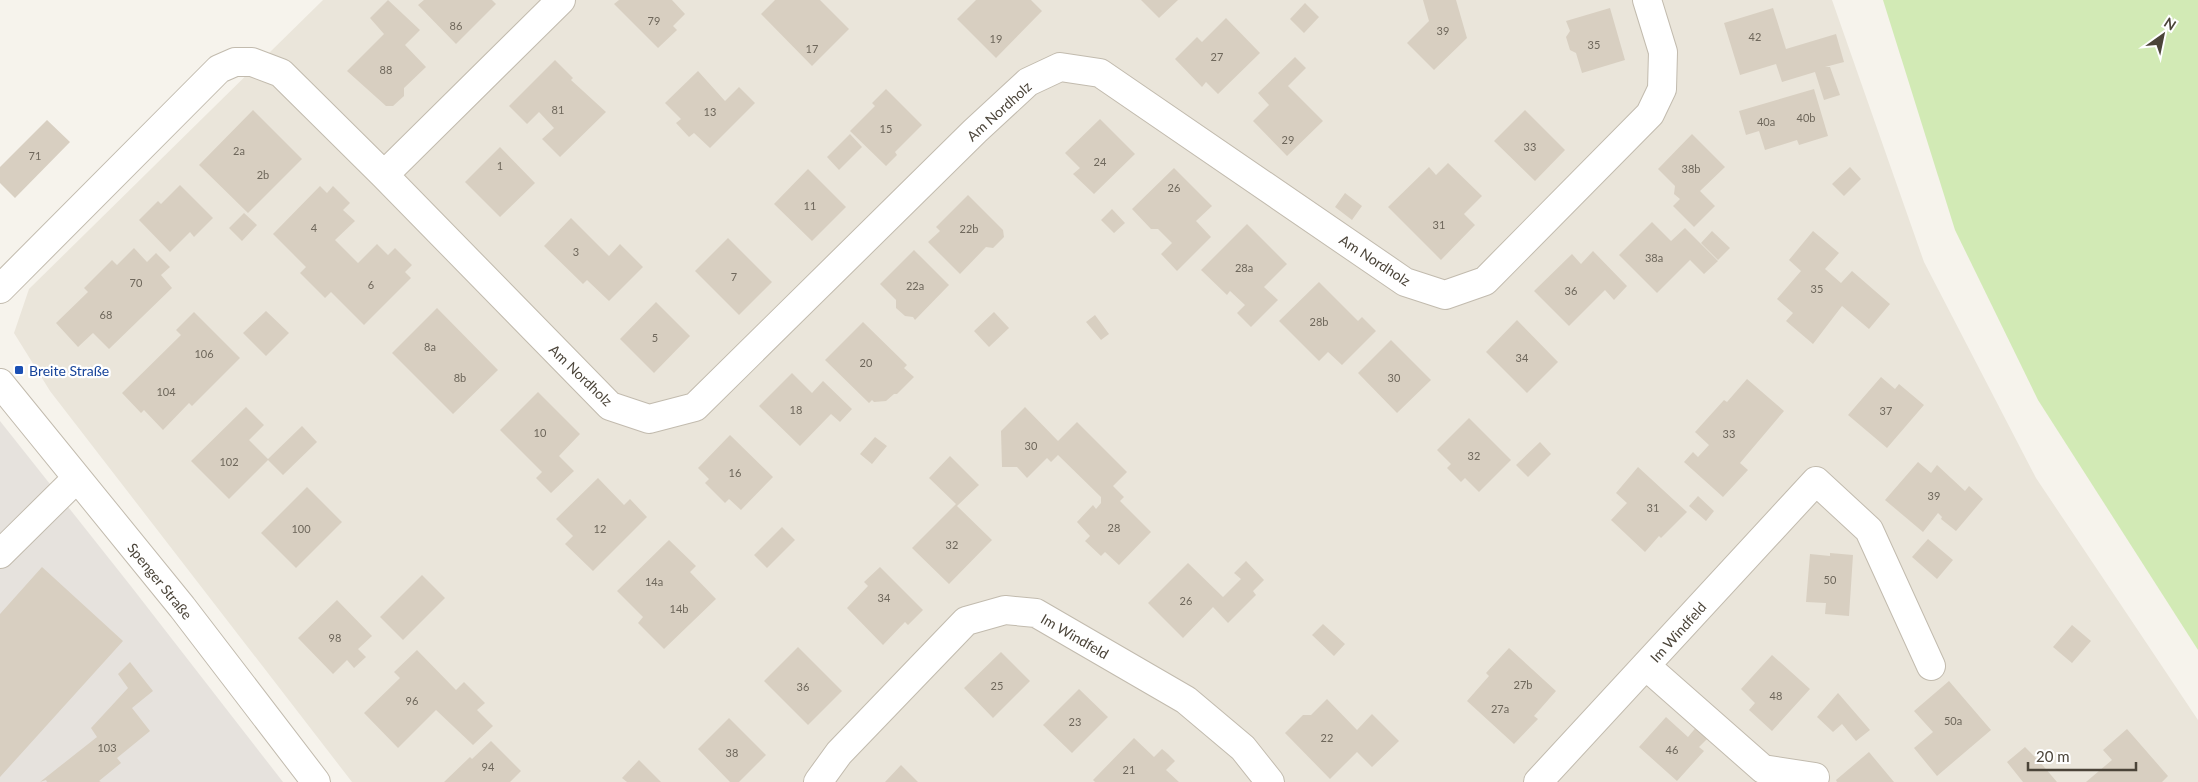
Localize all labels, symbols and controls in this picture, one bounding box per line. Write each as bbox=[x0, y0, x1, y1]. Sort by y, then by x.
north arrow bbox=[2138, 10, 2188, 60]
house number: 79 bbox=[648, 14, 660, 27]
text: N bbox=[2161, 14, 2180, 34]
house number: 86 bbox=[450, 19, 462, 32]
house number: 39 bbox=[1437, 24, 1449, 37]
house number: 42 bbox=[1749, 30, 1761, 43]
house number: 19 bbox=[990, 32, 1002, 45]
house number: 35 bbox=[1588, 38, 1600, 51]
house number: 17 bbox=[806, 42, 818, 55]
house number: 27 bbox=[1211, 50, 1223, 63]
house number: 88 bbox=[380, 63, 392, 76]
street label: Am Nordholz bbox=[963, 78, 1035, 144]
house number: 81 bbox=[552, 103, 564, 116]
house number: 13 bbox=[704, 105, 716, 118]
house number: 40b bbox=[1797, 111, 1815, 124]
house number: 40a bbox=[1757, 115, 1775, 128]
house number: 15 bbox=[880, 122, 892, 135]
house number: 29 bbox=[1282, 133, 1294, 146]
house number: 33 bbox=[1524, 140, 1536, 153]
house number: 2a bbox=[233, 144, 245, 157]
house number: 71 bbox=[29, 149, 41, 162]
house number: 24 bbox=[1094, 155, 1107, 168]
house number: 1 bbox=[497, 159, 503, 172]
house number: 38b bbox=[1682, 162, 1700, 175]
house number: 2b bbox=[257, 168, 269, 181]
house number: 26 bbox=[1168, 181, 1180, 194]
house number: 11 bbox=[804, 199, 816, 212]
house number: 31 bbox=[1433, 218, 1445, 231]
house number: 4 bbox=[311, 221, 318, 234]
house number: 22b bbox=[960, 222, 978, 235]
street label: Am Nordholz bbox=[1336, 231, 1414, 289]
house number: 3 bbox=[573, 245, 579, 258]
house number: 38a bbox=[1645, 251, 1663, 264]
house number: 28a bbox=[1235, 261, 1253, 274]
house number: 7 bbox=[731, 270, 737, 283]
house number: 70 bbox=[130, 276, 143, 289]
house number: 6 bbox=[368, 278, 374, 291]
house number: 22a bbox=[906, 279, 924, 292]
house number: 35 bbox=[1811, 282, 1823, 295]
house number: 36 bbox=[1565, 284, 1577, 297]
house number: 68 bbox=[100, 308, 112, 321]
house number: 28b bbox=[1310, 315, 1328, 328]
house number: 5 bbox=[652, 331, 658, 344]
house number: 8a bbox=[424, 340, 436, 353]
street label: Am Nordholz bbox=[546, 341, 616, 409]
house number: 106 bbox=[194, 347, 214, 360]
house number: 34 bbox=[1516, 351, 1529, 364]
house number: 20 bbox=[860, 356, 873, 369]
place label: Breite Straße bbox=[29, 362, 109, 379]
marker: Breite Straße bbox=[13, 364, 25, 376]
house number: 8b bbox=[454, 371, 466, 384]
house number: 30 bbox=[1388, 371, 1401, 384]
house number: 104 bbox=[156, 385, 176, 398]
house number: 18 bbox=[790, 403, 802, 416]
house number: 37 bbox=[1880, 404, 1892, 417]
house number: 10 bbox=[534, 426, 547, 439]
house number: 33 bbox=[1723, 427, 1735, 440]
house number: 30 bbox=[1025, 439, 1038, 452]
house number: 32 bbox=[1468, 449, 1480, 462]
house number: 102 bbox=[219, 455, 239, 468]
house number: 16 bbox=[729, 466, 741, 479]
house number: 39 bbox=[1928, 489, 1940, 502]
house number: 31 bbox=[1647, 501, 1659, 514]
house number: 28 bbox=[1108, 521, 1120, 534]
house number: 100 bbox=[291, 522, 311, 535]
house number: 12 bbox=[594, 522, 606, 535]
house number: 32 bbox=[946, 538, 958, 551]
street label: Spenger Straße bbox=[124, 539, 196, 623]
house number: 50 bbox=[1824, 573, 1837, 586]
house number: 14a bbox=[645, 575, 663, 588]
house number: 34 bbox=[878, 591, 891, 604]
house number: 26 bbox=[1180, 594, 1192, 607]
street label: Im Windfeld bbox=[1646, 598, 1710, 666]
house number: 14b bbox=[670, 602, 688, 615]
street label: Im Windfeld bbox=[1038, 610, 1112, 662]
house number: 98 bbox=[329, 631, 341, 644]
house number: 27b bbox=[1514, 678, 1532, 691]
house number: 25 bbox=[991, 679, 1003, 692]
house number: 36 bbox=[797, 680, 809, 693]
house number: 48 bbox=[1770, 689, 1782, 702]
house number: 96 bbox=[406, 694, 418, 707]
house number: 27a bbox=[1491, 702, 1509, 715]
house number: 50a bbox=[1944, 714, 1962, 727]
house number: 23 bbox=[1069, 715, 1081, 728]
house number: 22 bbox=[1321, 731, 1333, 744]
scale bar bbox=[2028, 740, 2136, 772]
house number: 103 bbox=[97, 741, 117, 754]
house number: 46 bbox=[1666, 743, 1678, 756]
house number: 38 bbox=[726, 746, 738, 759]
text: 20 m bbox=[2036, 747, 2070, 765]
house number: 94 bbox=[482, 760, 495, 773]
house number: 21 bbox=[1123, 763, 1135, 776]

